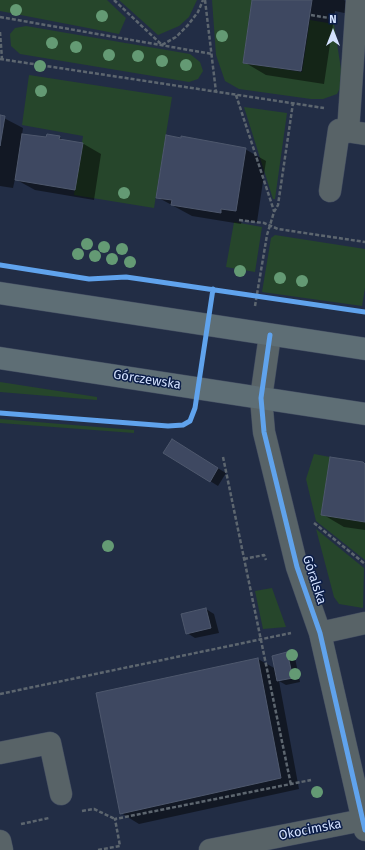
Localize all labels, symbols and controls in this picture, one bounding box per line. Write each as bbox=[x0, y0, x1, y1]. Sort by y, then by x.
north arrow bbox=[313, 12, 353, 52]
text: N bbox=[329, 13, 337, 26]
street label: Górczewska bbox=[112, 367, 182, 393]
street label: Góralska bbox=[299, 553, 329, 607]
street label: Okocimska bbox=[277, 816, 343, 844]

